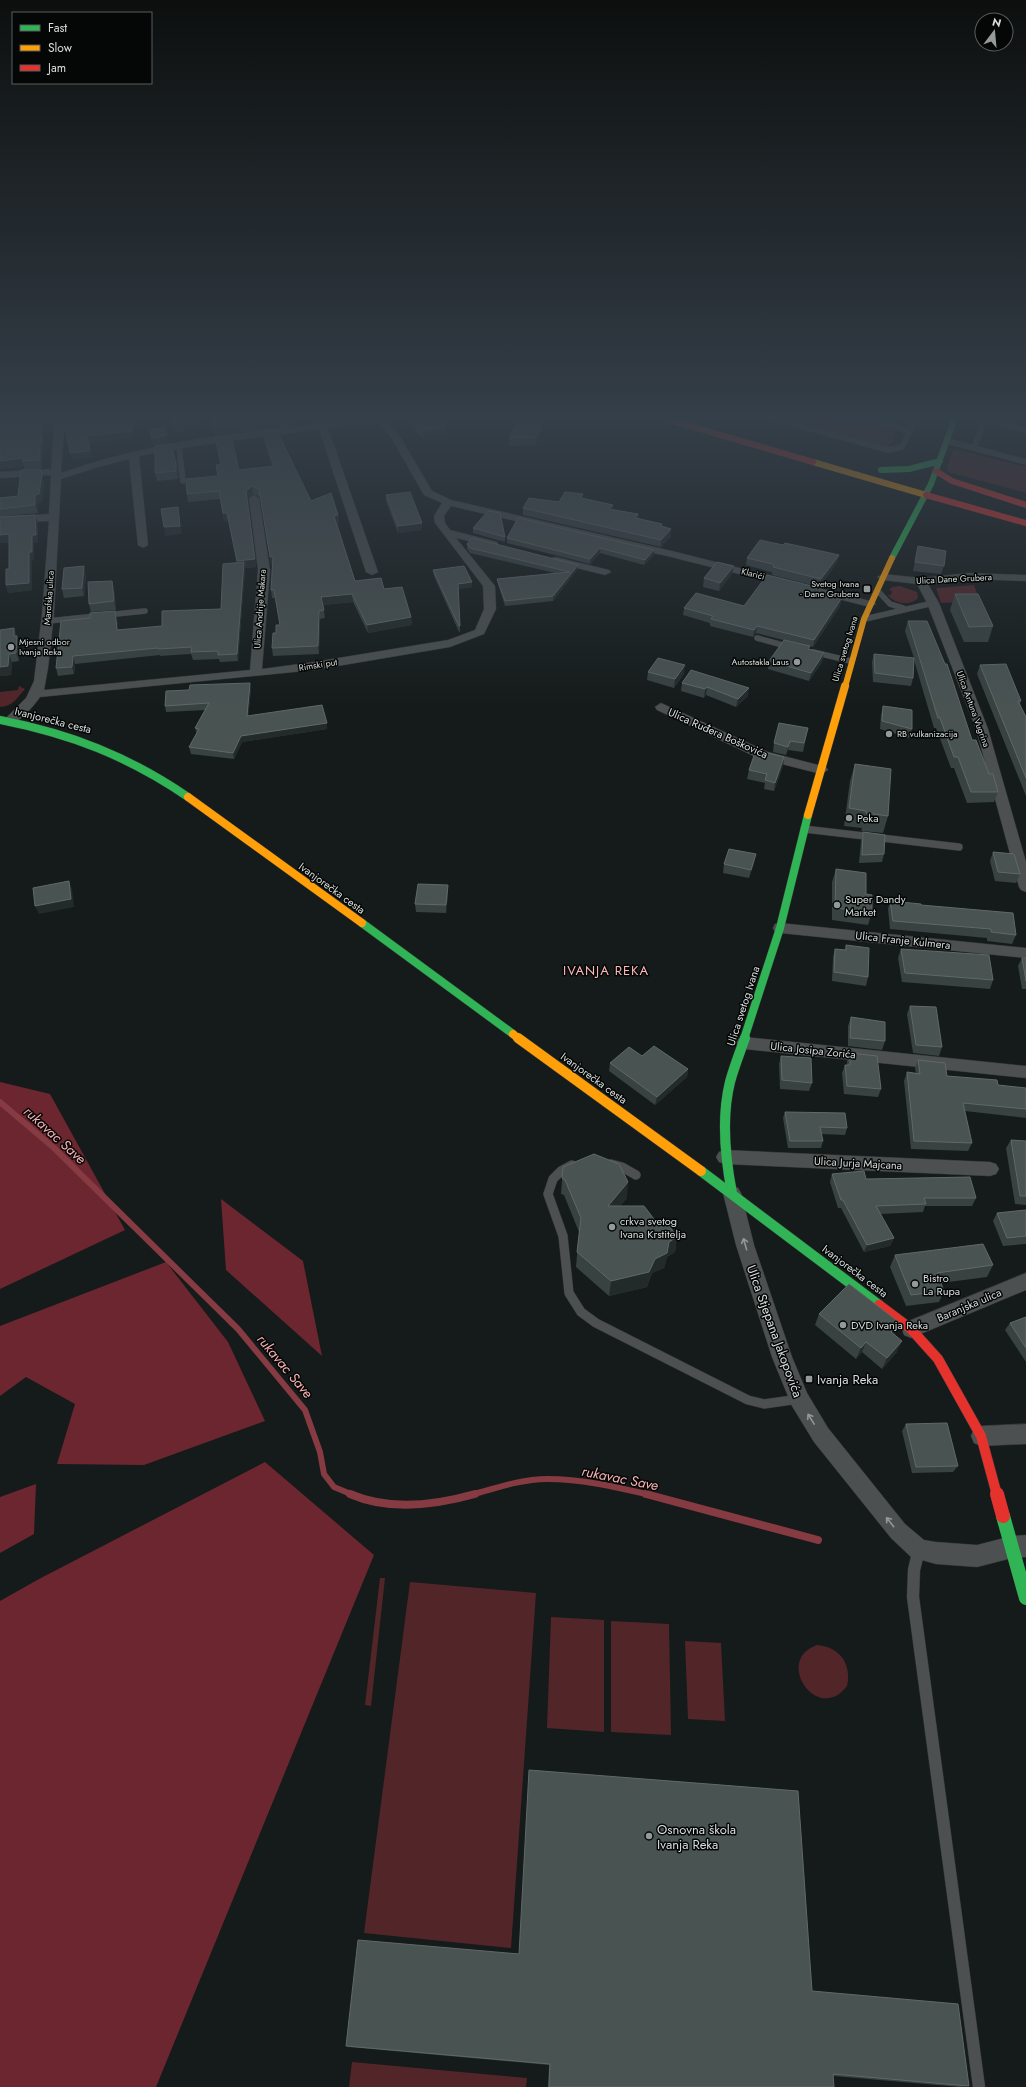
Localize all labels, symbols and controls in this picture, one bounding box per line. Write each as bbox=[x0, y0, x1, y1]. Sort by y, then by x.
legend bbox=[12, 12, 152, 84]
north arrow bbox=[974, 12, 1014, 52]
text: N bbox=[990, 13, 1003, 31]
text: Fast bbox=[48, 19, 67, 37]
text: Slow bbox=[48, 39, 73, 57]
text: Jam bbox=[46, 59, 66, 77]
street label: Klarići bbox=[740, 564, 766, 583]
street label: Ulica Andrije Makara bbox=[250, 569, 269, 649]
street label: Marofska ulica bbox=[40, 570, 57, 626]
street label: Ulica Dane Grubera bbox=[916, 570, 992, 587]
place label: Svetog Ivana - Dane Grubera bbox=[800, 577, 859, 600]
marker: Svetog Ivana - Dane Grubera bbox=[862, 584, 872, 594]
street label: Ulica svetog Ivana bbox=[828, 614, 861, 683]
place label: Mjesni odbor Ivanja Reka bbox=[19, 635, 71, 658]
marker: Mjesni odbor Ivanja Reka bbox=[6, 642, 16, 652]
street label: Rimski put bbox=[298, 655, 339, 674]
place label: Autostakla Laus bbox=[732, 655, 789, 668]
marker: Autostakla Laus bbox=[792, 657, 802, 667]
street label: Ulica Antuna Vugrina bbox=[954, 669, 993, 749]
street label: Ivanjorečka cesta bbox=[13, 703, 93, 737]
street label: Ulica Ruđera Boškovića bbox=[666, 704, 770, 762]
place label: RB vulkanizacija bbox=[897, 727, 958, 740]
marker: RB vulkanizacija bbox=[884, 729, 894, 739]
place label: Peka bbox=[857, 810, 879, 826]
marker: Peka bbox=[844, 813, 854, 823]
street label: Ivanjorečka cesta bbox=[295, 858, 369, 918]
place label: Super Dandy Market bbox=[845, 891, 906, 920]
marker: Super Dandy Market bbox=[832, 900, 842, 910]
street label: Ulica Franje Kulmera bbox=[855, 927, 951, 953]
district label: IVANJA REKA bbox=[563, 961, 649, 980]
street label: Ulica svetog Ivana bbox=[723, 964, 763, 1048]
street label: Ulica Josipa Zorića bbox=[770, 1038, 856, 1062]
street label: Ivanjorečka cesta bbox=[557, 1048, 631, 1108]
water label: rukavac Save bbox=[19, 1102, 91, 1168]
street label: Ulica Jurja Majcana bbox=[814, 1153, 902, 1173]
place label: crkva svetog Ivana Krstitelja bbox=[620, 1213, 686, 1242]
marker: crkva svetog Ivana Krstitelja bbox=[607, 1222, 617, 1232]
one-way arrow bbox=[741, 1237, 748, 1250]
street label: Ivanjorečka cesta bbox=[819, 1241, 891, 1301]
street label: Ulica Stjepana Jakopovića bbox=[742, 1262, 807, 1400]
place label: Bistro La Rupa bbox=[923, 1270, 960, 1299]
marker: Bistro La Rupa bbox=[910, 1279, 920, 1289]
street label: Baranjska ulica bbox=[934, 1284, 1004, 1326]
place label: DVD Ivanja Reka bbox=[851, 1317, 928, 1333]
marker: DVD Ivanja Reka bbox=[838, 1320, 848, 1330]
water label: rukavac Save bbox=[252, 1330, 318, 1402]
place label: Ivanja Reka bbox=[817, 1370, 878, 1389]
marker: Ivanja Reka bbox=[804, 1374, 814, 1384]
one-way arrow bbox=[807, 1413, 815, 1425]
water label: rukavac Save bbox=[580, 1461, 660, 1495]
one-way arrow bbox=[886, 1516, 895, 1527]
place label: Osnovna škola Ivanja Reka bbox=[657, 1820, 736, 1854]
marker: Osnovna škola Ivanja Reka bbox=[644, 1831, 654, 1841]

